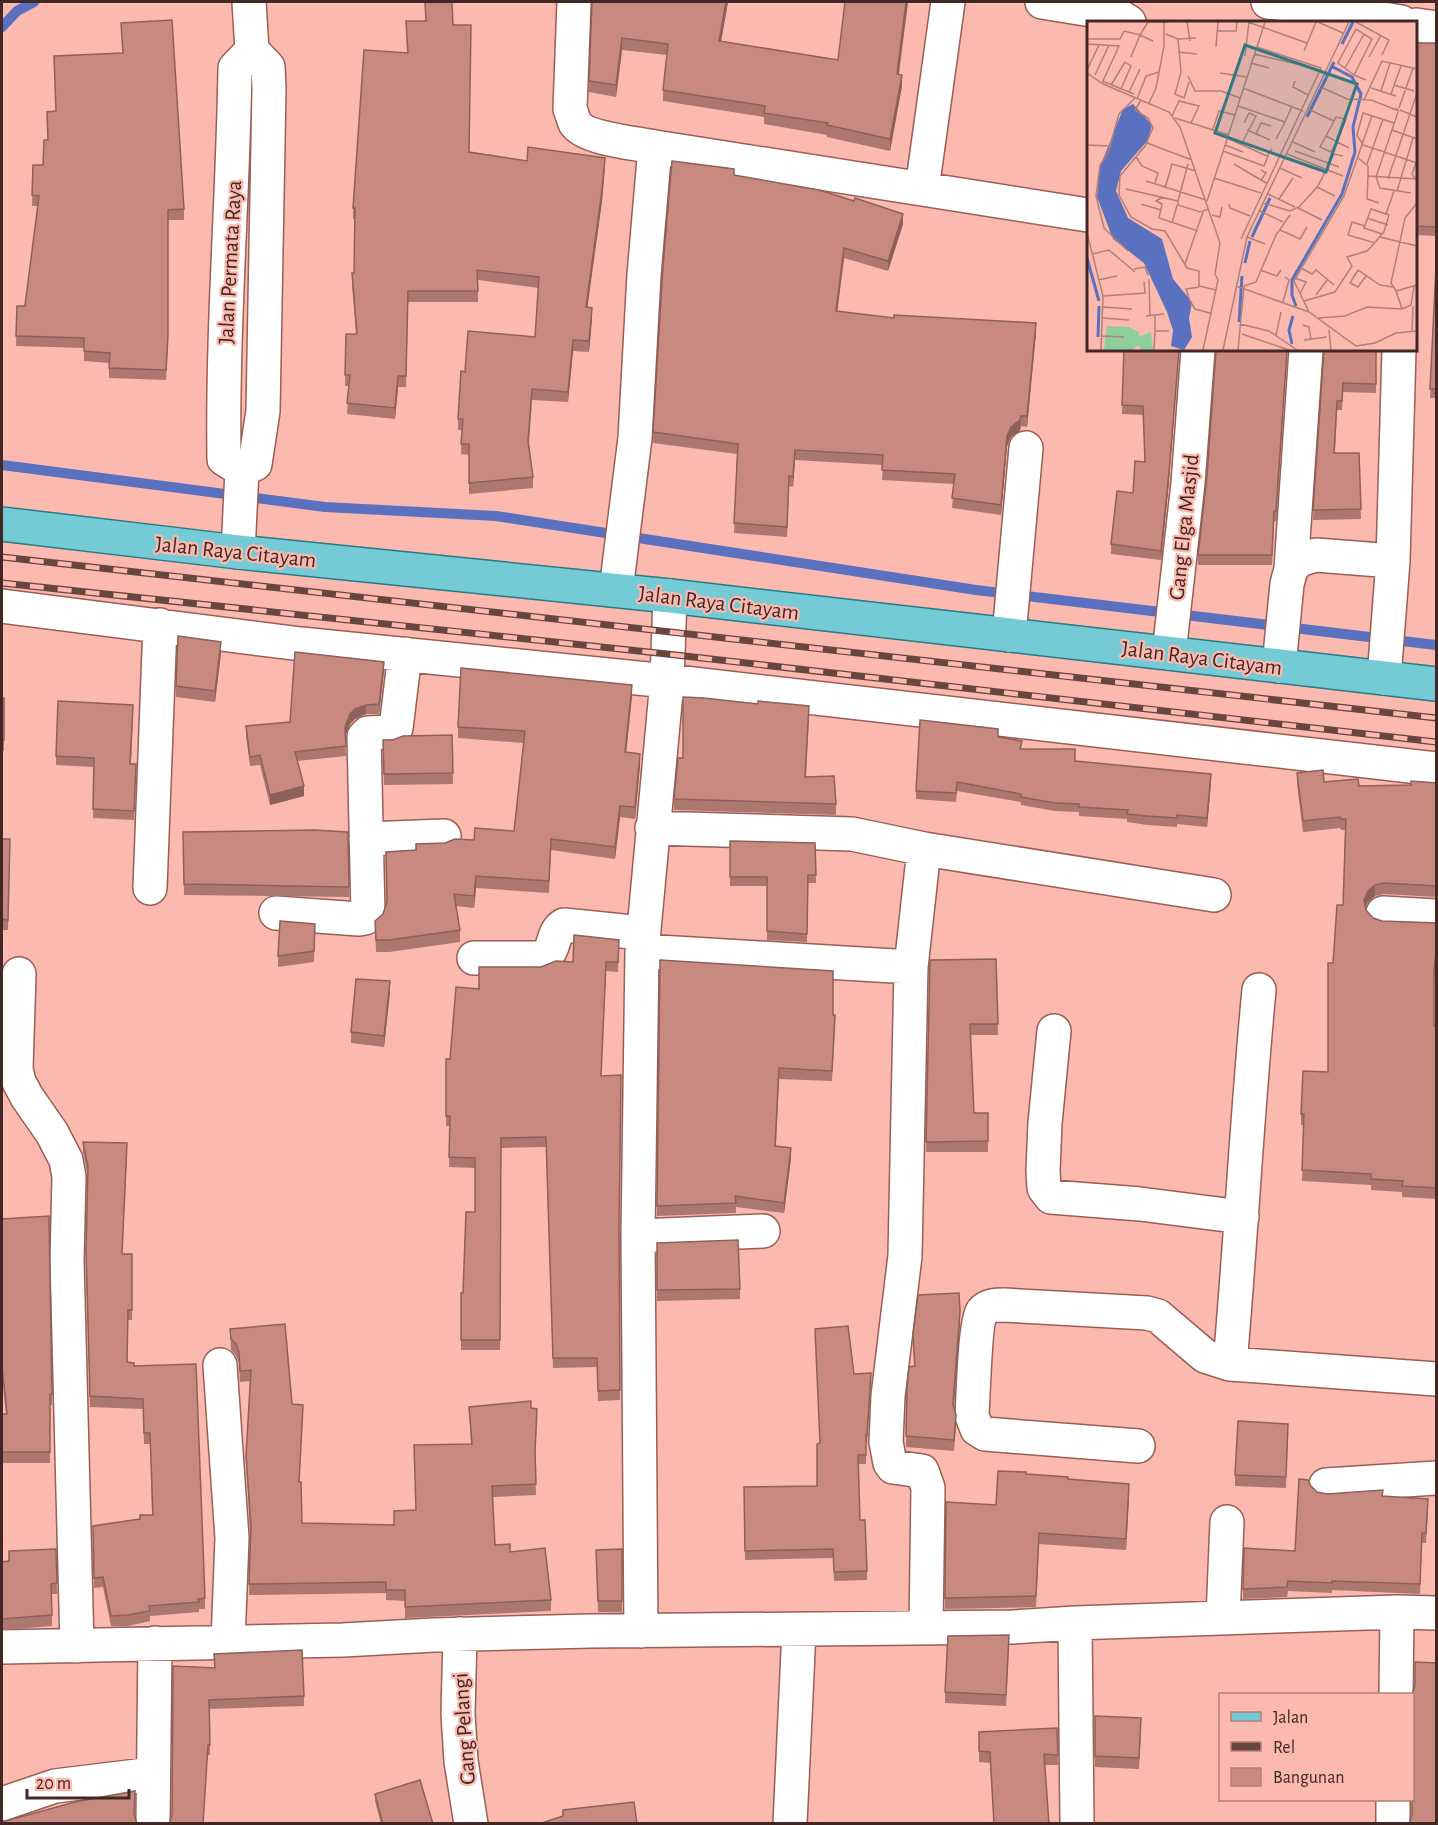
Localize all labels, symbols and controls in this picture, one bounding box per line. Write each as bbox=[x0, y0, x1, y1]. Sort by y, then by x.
inset map bbox=[1087, 21, 1417, 351]
street label: Jalan Permata Raya bbox=[215, 180, 245, 345]
street label: Gang Elga Masjid bbox=[1165, 453, 1203, 601]
street label: Jalan Raya Citayam bbox=[154, 533, 317, 571]
street label: Jalan Raya Citayam bbox=[637, 582, 800, 624]
street label: Jalan Raya Citayam bbox=[1120, 637, 1283, 679]
street label: Gang Pelangi bbox=[449, 1672, 479, 1786]
legend bbox=[1219, 1693, 1414, 1801]
text: Jalan bbox=[1273, 1709, 1308, 1727]
text: Rel bbox=[1273, 1739, 1295, 1757]
scale bar bbox=[27, 1762, 129, 1800]
text: Bangunan bbox=[1273, 1769, 1345, 1787]
text: 20 m bbox=[36, 1775, 71, 1793]

